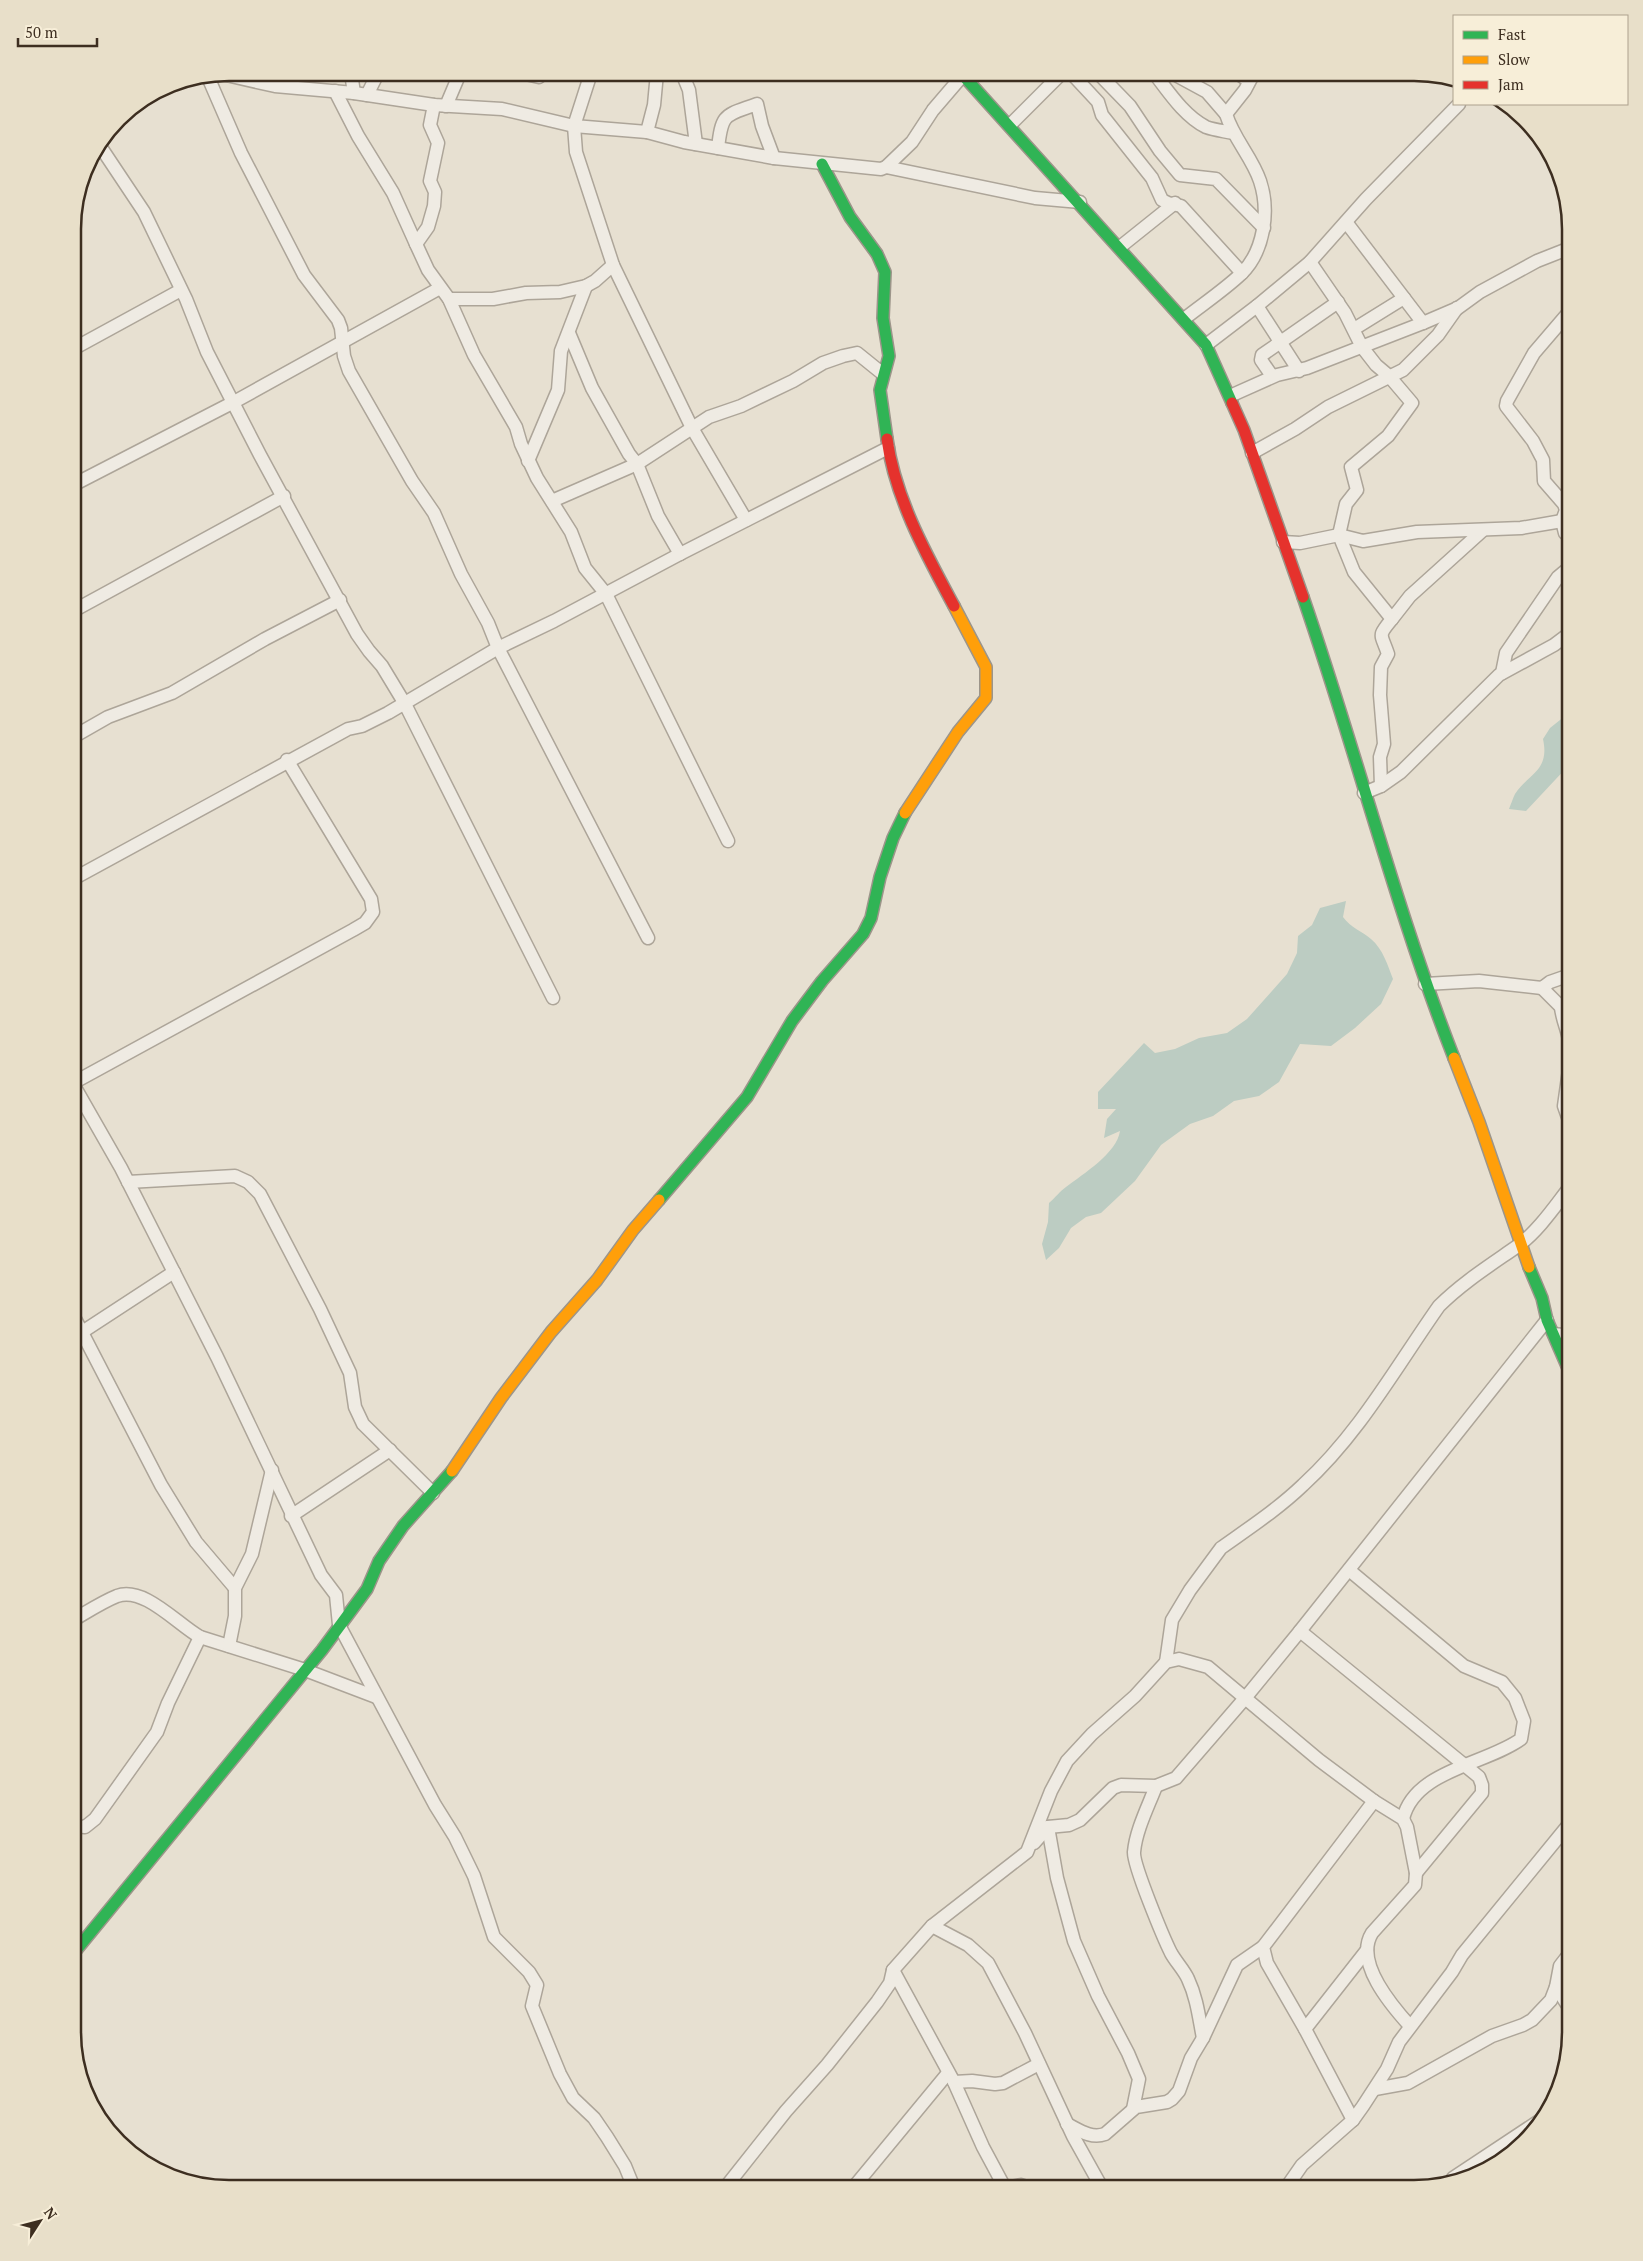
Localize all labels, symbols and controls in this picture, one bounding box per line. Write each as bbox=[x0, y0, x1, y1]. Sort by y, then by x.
scale bar bbox=[18, 15, 96, 47]
legend bbox=[1453, 15, 1628, 105]
text: 50 m bbox=[25, 22, 58, 42]
text: Fast bbox=[1498, 24, 1526, 44]
text: Slow bbox=[1498, 49, 1531, 69]
text: Jam bbox=[1498, 74, 1524, 94]
north arrow bbox=[15, 2196, 65, 2246]
text: N bbox=[40, 2203, 62, 2223]

